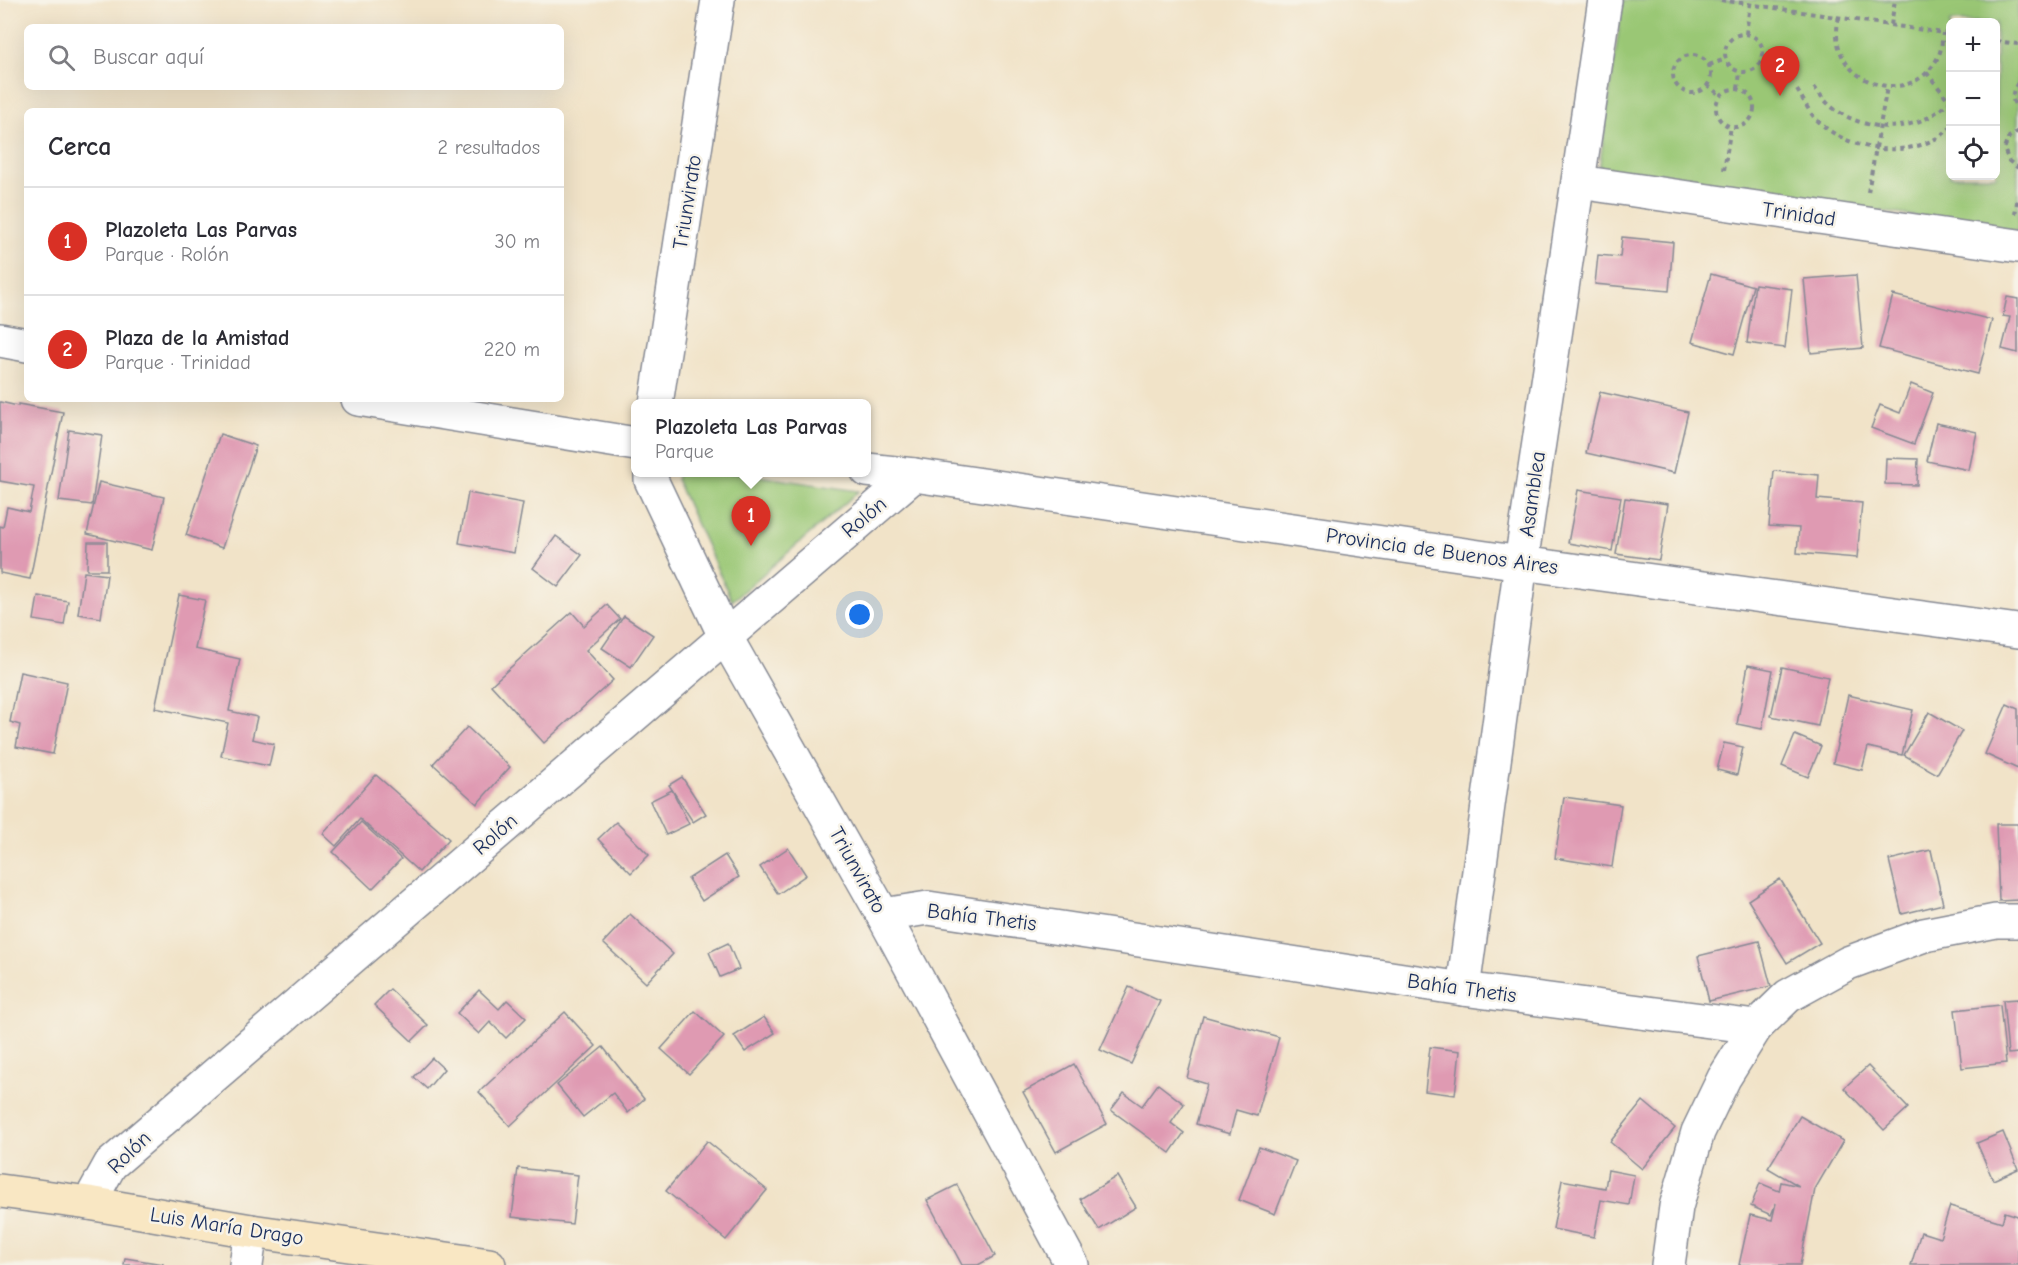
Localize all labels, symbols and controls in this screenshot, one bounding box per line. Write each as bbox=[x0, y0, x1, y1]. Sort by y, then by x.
map controls bbox=[1946, 18, 2000, 180]
button: + bbox=[1946, 18, 2000, 72]
search box bbox=[24, 24, 564, 90]
icon: search bbox=[45, 41, 78, 74]
text: Buscar aquí bbox=[93, 44, 204, 70]
pin: 2 bbox=[1760, 46, 1800, 96]
button: − bbox=[1946, 72, 2000, 126]
button: locate bbox=[1946, 126, 2000, 180]
text: Cerca bbox=[48, 132, 112, 162]
text: 2 resultados bbox=[438, 136, 540, 159]
street label: Triunvirato bbox=[668, 153, 706, 251]
street label: Trinidad bbox=[1761, 197, 1837, 231]
text: Plazoleta Las Parvas bbox=[105, 217, 297, 243]
text: 1 bbox=[64, 230, 71, 253]
text: 30 m bbox=[494, 230, 540, 253]
text: Parque · Rolón bbox=[105, 243, 229, 266]
text: Plaza de la Amistad bbox=[105, 325, 290, 351]
text: 2 bbox=[63, 338, 72, 361]
text: 220 m bbox=[484, 338, 540, 361]
text: Parque · Trinidad bbox=[105, 351, 251, 374]
popup bbox=[631, 399, 871, 477]
text: Plazoleta Las Parvas bbox=[655, 414, 847, 440]
text: Parque bbox=[655, 440, 714, 463]
street label: Asamblea bbox=[1514, 450, 1550, 538]
street label: Rolón bbox=[837, 492, 891, 542]
pin: 1 bbox=[732, 496, 771, 546]
street label: Provincia de Buenos Aires bbox=[1324, 523, 1560, 579]
your location bbox=[845, 600, 874, 629]
street label: Rolón bbox=[468, 808, 522, 860]
street label: Triunvirato bbox=[824, 823, 892, 917]
street label: Bahía Thetis bbox=[926, 898, 1038, 936]
street label: Bahía Thetis bbox=[1406, 968, 1518, 1008]
street label: Rolón bbox=[102, 1126, 156, 1178]
street label: Luis María Drago bbox=[149, 1202, 305, 1250]

